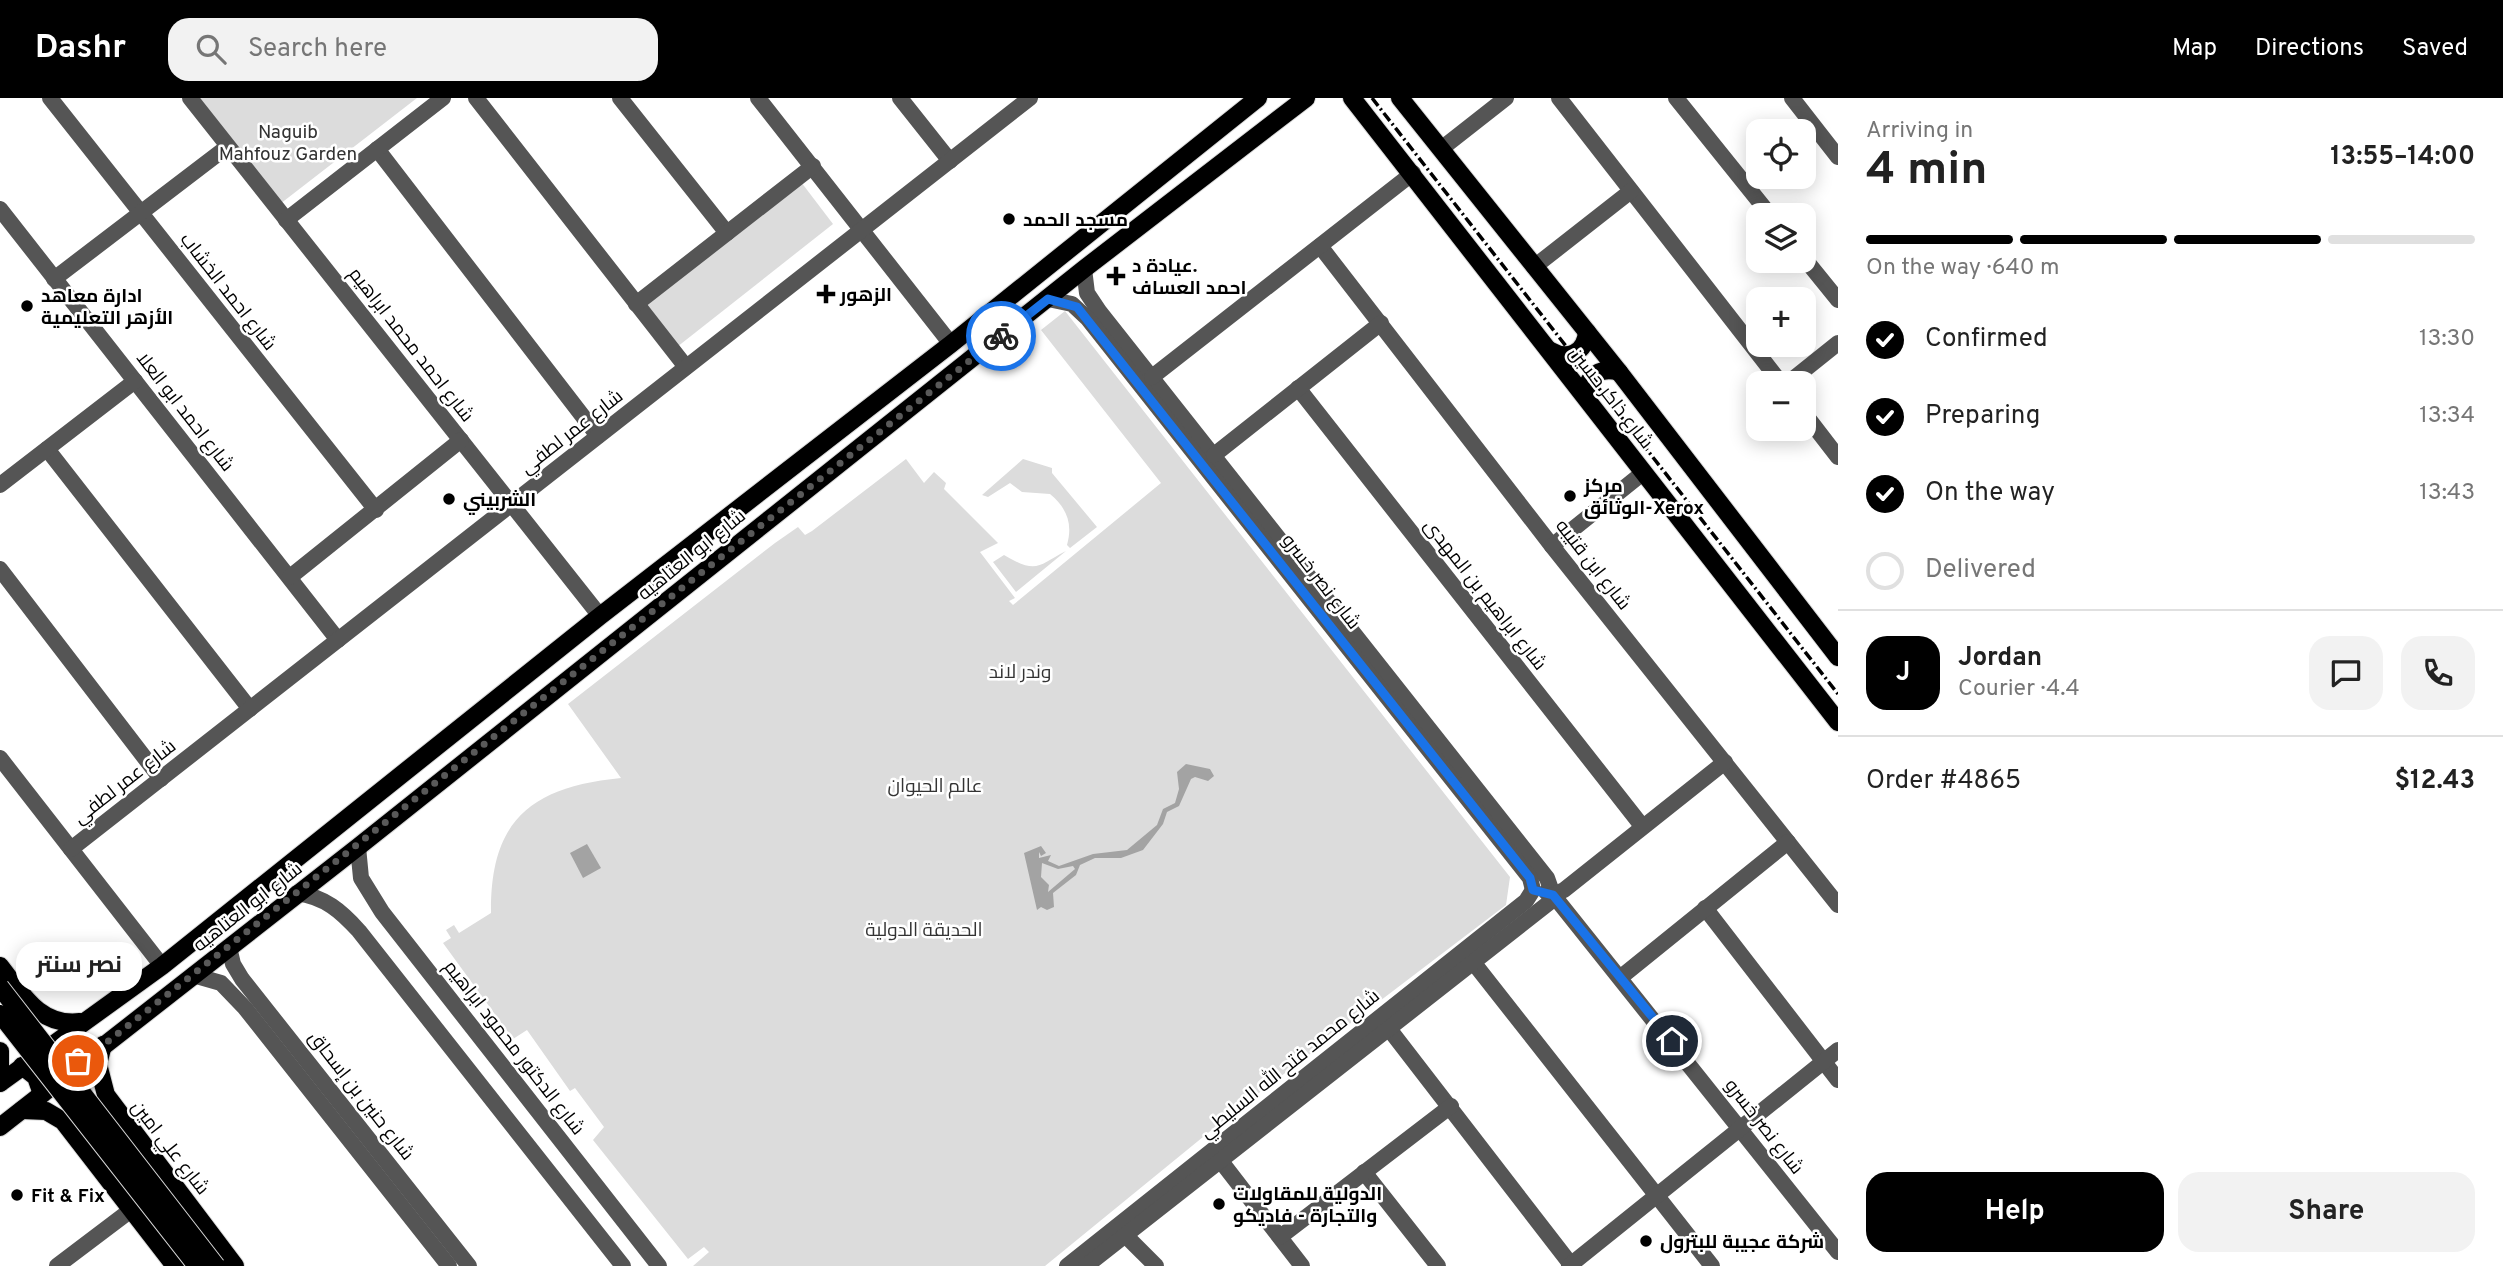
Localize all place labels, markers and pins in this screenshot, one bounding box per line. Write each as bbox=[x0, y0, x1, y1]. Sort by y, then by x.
place label: مسجد الحمد bbox=[1023, 209, 1128, 233]
marker: مسجد الحمد bbox=[1001, 211, 1017, 227]
place label: عيادة د. احمد العساف bbox=[1132, 255, 1246, 301]
marker: عيادة د. احمد العساف bbox=[1106, 266, 1126, 286]
place label: الزهور bbox=[839, 284, 892, 308]
place label: ادارة معاهد الأزهر التعليمية bbox=[41, 285, 173, 331]
marker: الزهور bbox=[818, 286, 834, 302]
marker: ادارة معاهد الأزهر التعليمية bbox=[19, 298, 35, 314]
place label: مركز الوثائق-Xerox bbox=[1583, 475, 1704, 521]
marker: مركز الوثائق-Xerox bbox=[1562, 488, 1578, 504]
place label: الشربيني bbox=[463, 489, 536, 515]
marker: الشربيني bbox=[441, 491, 457, 507]
callout: نصر سنتر bbox=[15, 942, 141, 991]
pin bbox=[1642, 1011, 1702, 1071]
pin bbox=[48, 1031, 108, 1091]
place label: الدولية للمقاولات والتجارة - فاديكو bbox=[1233, 1183, 1382, 1229]
place label: Fit & Fix bbox=[31, 1185, 105, 1209]
marker: Fit & Fix bbox=[9, 1187, 25, 1203]
marker: الدولية للمقاولات والتجارة - فاديكو bbox=[1211, 1196, 1227, 1212]
place label: شركة عجيبة للبترول bbox=[1660, 1231, 1824, 1255]
marker: شركة عجيبة للبترول bbox=[1638, 1233, 1654, 1249]

